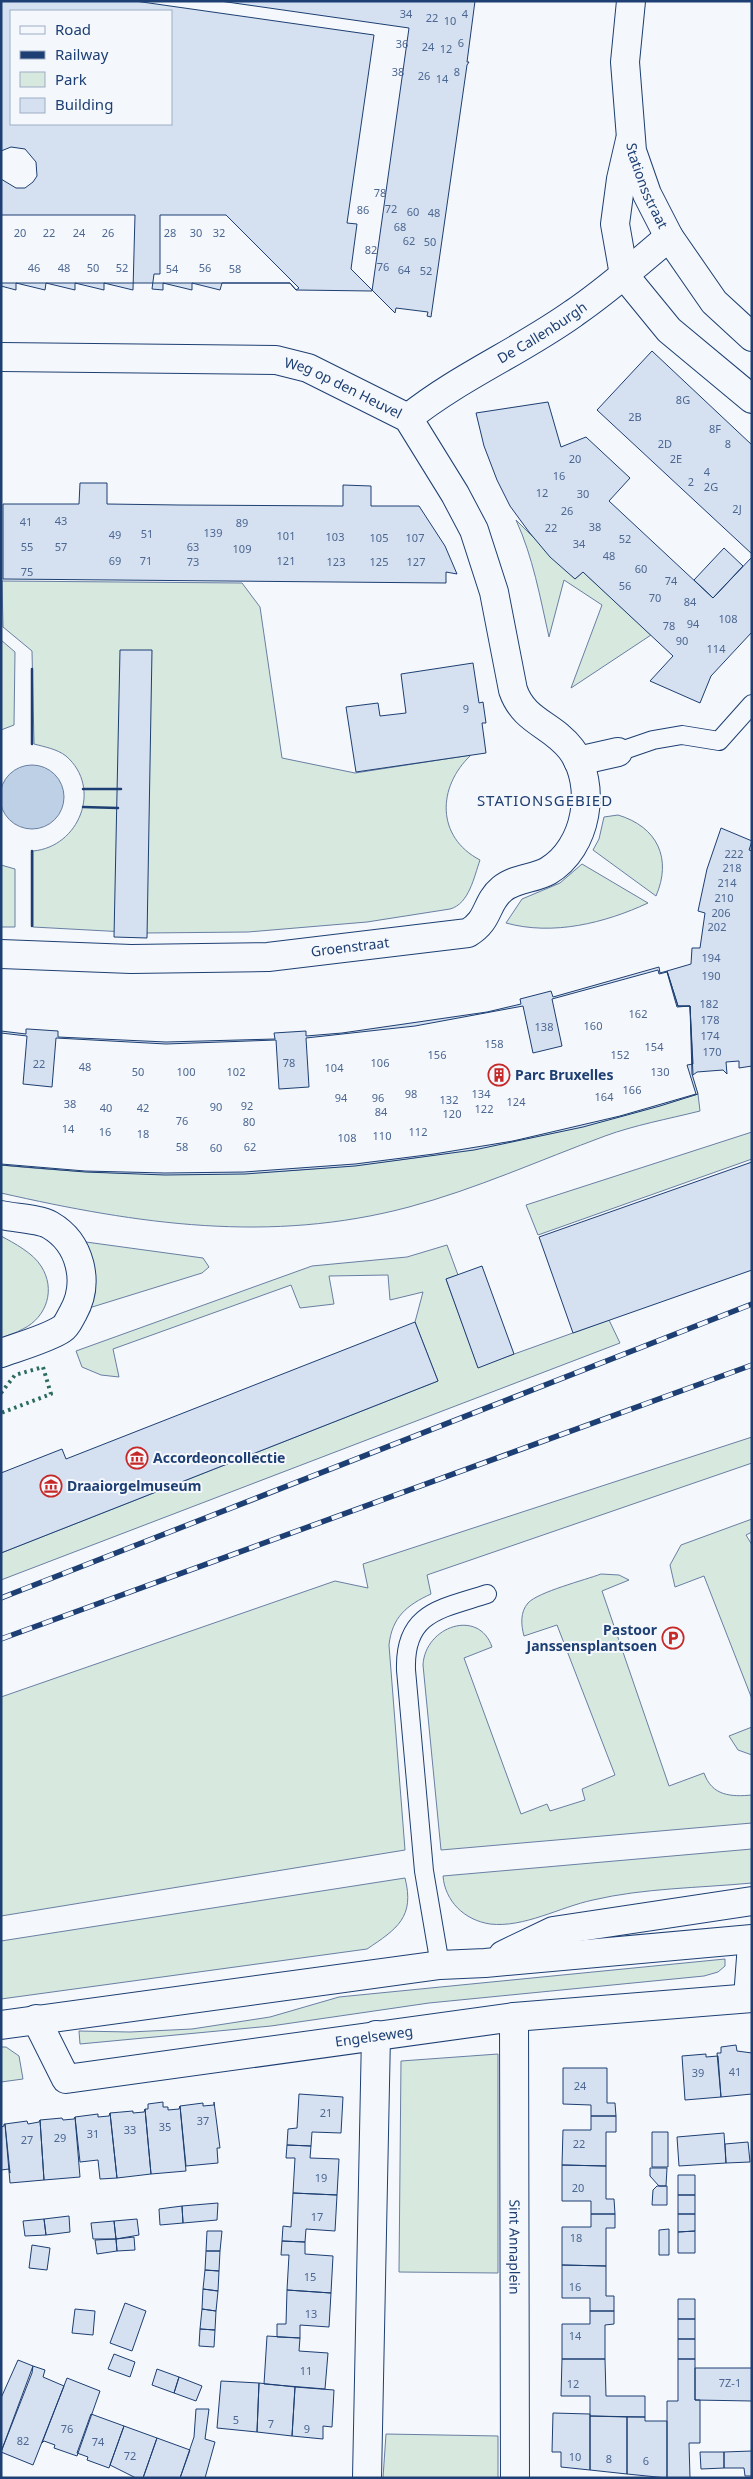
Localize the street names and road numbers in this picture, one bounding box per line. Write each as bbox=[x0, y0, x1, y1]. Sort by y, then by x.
street label: Stationsstraat bbox=[622, 142, 673, 231]
street label: De Callenburgh bbox=[493, 297, 590, 367]
street label: Weg op den Heuvel bbox=[282, 352, 406, 423]
street label: Groenstraat bbox=[310, 932, 390, 961]
street label: Engelseweg bbox=[334, 2021, 414, 2051]
street label: Sint Annaplein bbox=[505, 2199, 525, 2295]

